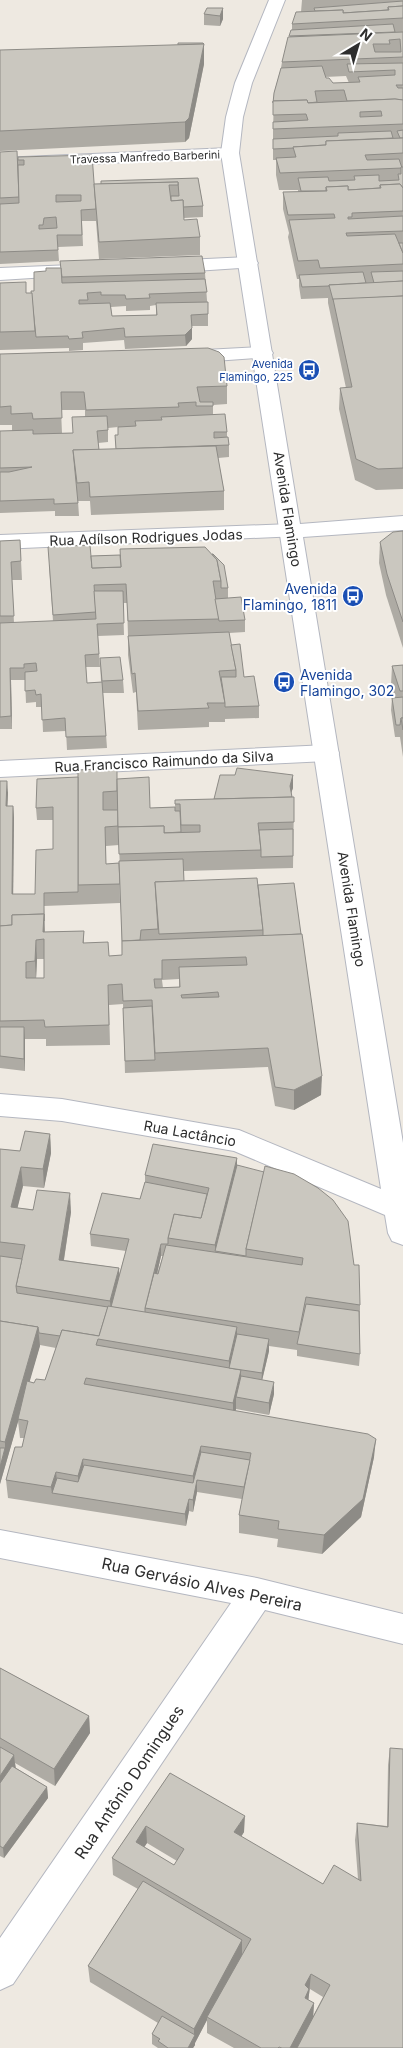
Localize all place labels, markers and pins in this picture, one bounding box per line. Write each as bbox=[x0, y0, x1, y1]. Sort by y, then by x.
place label: Avenida Flamingo, 225 bbox=[219, 357, 293, 384]
bus stop icon: Avenida Flamingo, 225 bbox=[297, 358, 321, 382]
place label: Avenida Flamingo, 1811 bbox=[243, 580, 337, 613]
bus stop icon: Avenida Flamingo, 1811 bbox=[341, 584, 365, 608]
place label: Avenida Flamingo, 302 bbox=[300, 666, 394, 699]
bus stop icon: Avenida Flamingo, 302 bbox=[272, 670, 296, 694]

